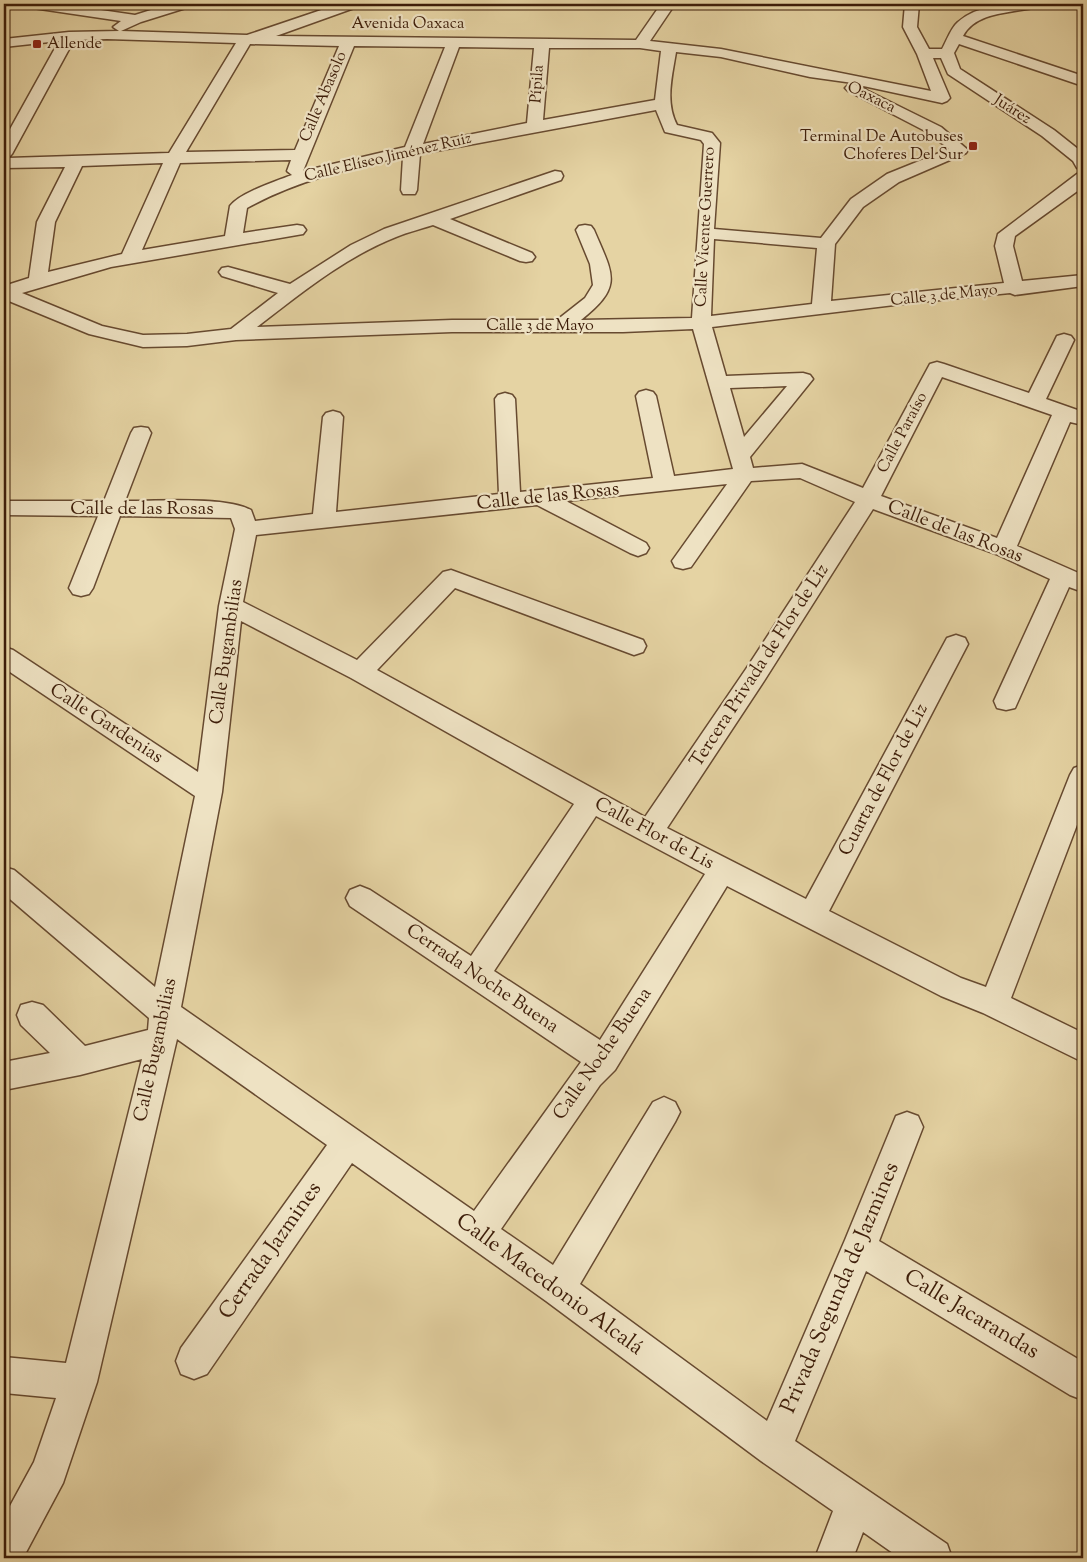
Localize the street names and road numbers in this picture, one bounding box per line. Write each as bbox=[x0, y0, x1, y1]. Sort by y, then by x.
street label: Avenida Oaxaca bbox=[352, 13, 465, 36]
street label: Calle Abasolo bbox=[295, 48, 354, 146]
street label: Pípila bbox=[525, 63, 551, 104]
street label: Oaxaca bbox=[843, 76, 900, 120]
street label: Juárez bbox=[988, 89, 1035, 131]
street label: Calle Elíseo Jiménez Ruiz bbox=[302, 128, 474, 188]
street label: Calle Vicente Guerrero bbox=[690, 146, 722, 308]
street label: Calle 3 de Mayo bbox=[889, 279, 999, 313]
street label: Calle 3 de Mayo bbox=[486, 315, 594, 338]
street label: Calle Paraíso bbox=[872, 388, 934, 478]
street label: Calle de las Rosas bbox=[475, 476, 621, 518]
street label: Calle de las Rosas bbox=[883, 494, 1027, 570]
street label: Calle de las Rosas bbox=[70, 496, 214, 523]
street label: Tercera Privada de Flor de Liz bbox=[684, 559, 836, 773]
street label: Calle Bugambilias bbox=[203, 578, 251, 726]
street label: Calle Gardenias bbox=[44, 677, 168, 771]
street label: Cuarta de Flor de Liz bbox=[832, 699, 936, 861]
street label: Calle Flor de Lis bbox=[589, 791, 719, 877]
street label: Cerrada Noche Buena bbox=[400, 918, 564, 1040]
street label: Calle Bugambilias bbox=[128, 976, 184, 1124]
street label: Calle Noche Buena bbox=[547, 982, 659, 1126]
street label: Privada Segunda de Jazmines bbox=[774, 1157, 908, 1419]
street label: Cerrada Jazmines bbox=[211, 1176, 331, 1326]
street label: Calle Macedonio Alcalá bbox=[449, 1206, 649, 1364]
street label: Calle Jacarandas bbox=[897, 1262, 1045, 1368]

